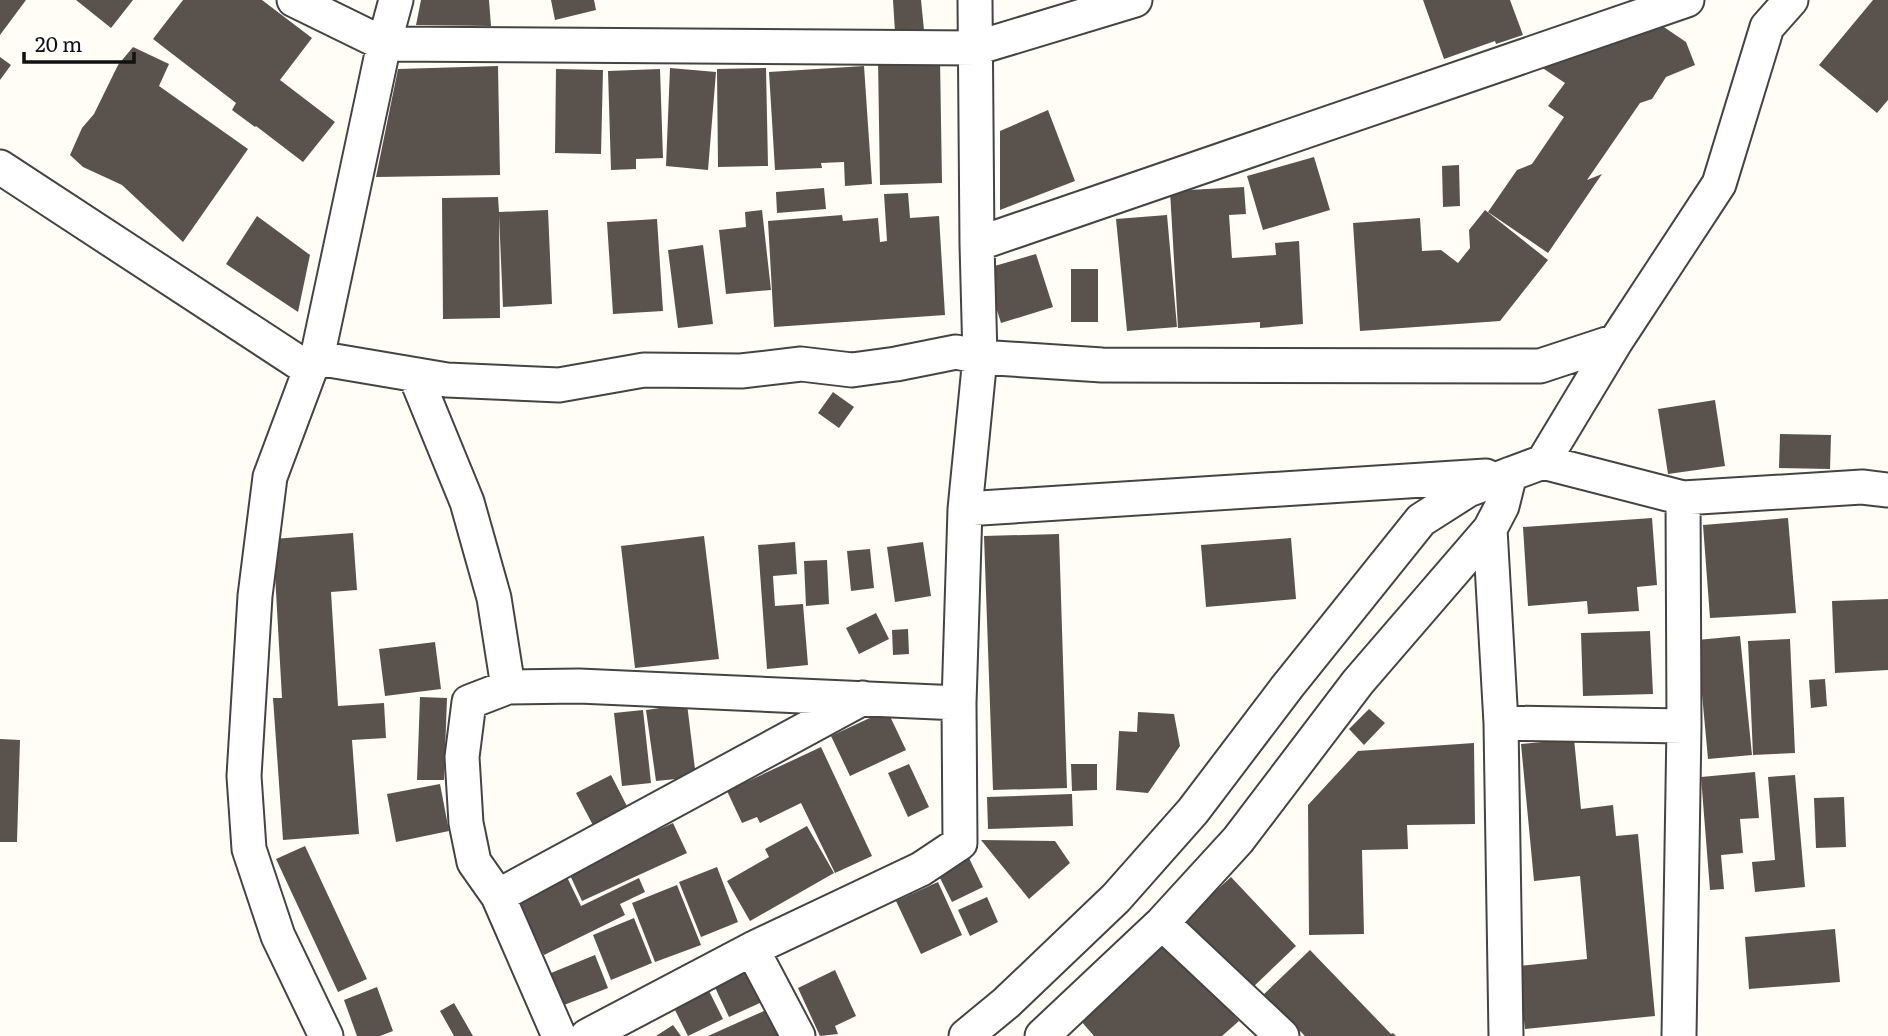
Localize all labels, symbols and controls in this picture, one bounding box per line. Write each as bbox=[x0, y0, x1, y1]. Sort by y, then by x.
scale bar bbox=[24, 21, 135, 65]
text: 20 m bbox=[35, 27, 82, 58]

